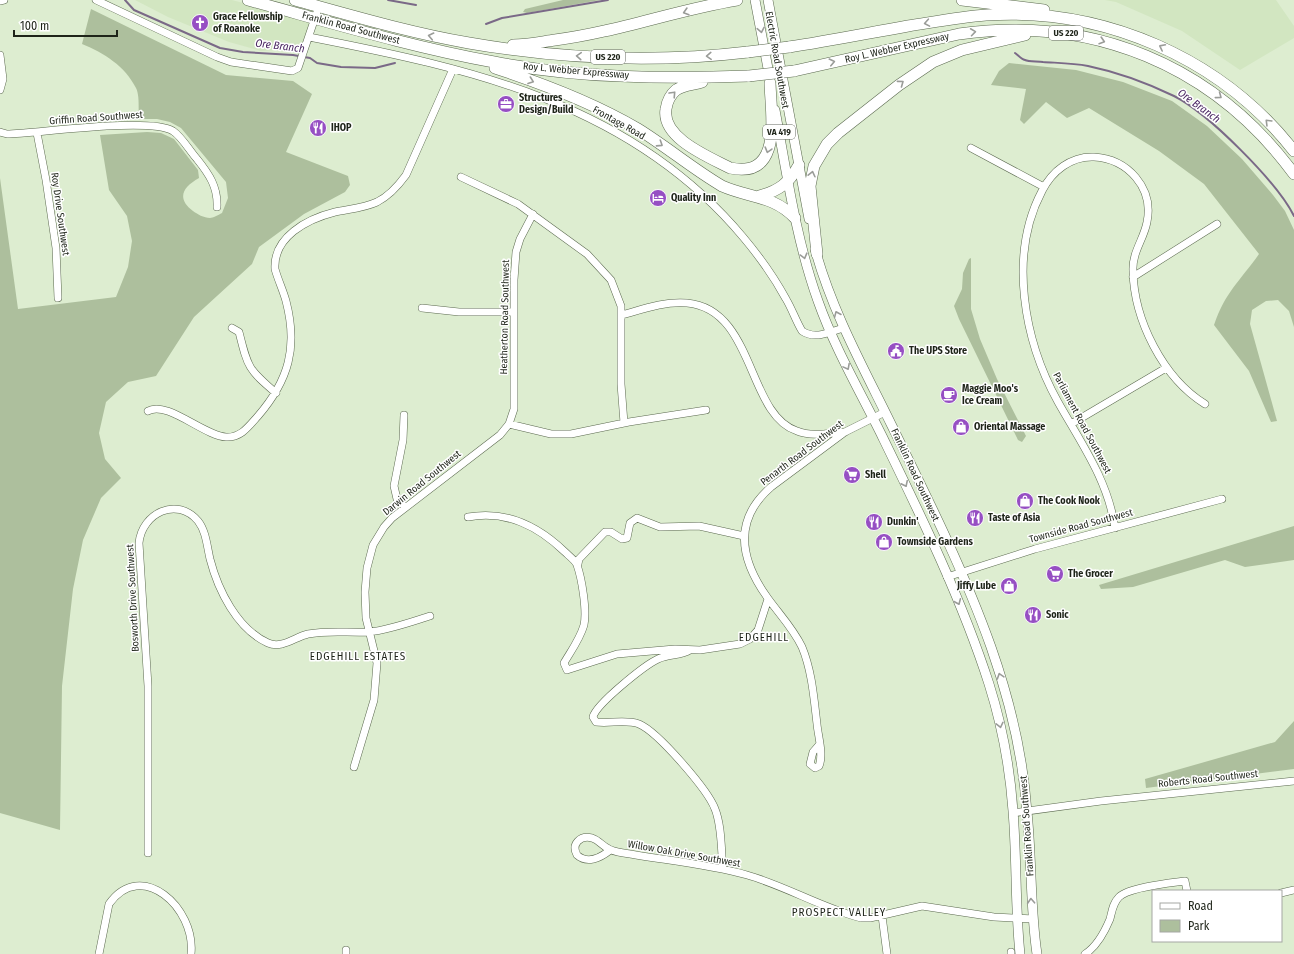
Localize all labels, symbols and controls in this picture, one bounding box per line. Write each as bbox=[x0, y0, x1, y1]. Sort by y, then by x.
one-way arrow bbox=[682, 7, 689, 16]
street label: Franklin Road Southwest bbox=[301, 9, 402, 47]
street label: Electric Road Southwest bbox=[763, 10, 792, 110]
place label: Grace Fellowship of Roanoke bbox=[213, 11, 284, 35]
scale bar bbox=[14, 12, 117, 38]
church icon: Grace Fellowship of Roanoke bbox=[190, 13, 210, 33]
one-way arrow bbox=[924, 18, 930, 27]
text: 100 m bbox=[20, 19, 49, 33]
road number: US 220 bbox=[1049, 26, 1083, 40]
one-way arrow bbox=[756, 27, 764, 33]
one-way arrow bbox=[970, 28, 976, 37]
street label: Roy L. Webber Expressway bbox=[844, 30, 951, 66]
one-way arrow bbox=[428, 32, 435, 40]
one-way arrow bbox=[1098, 36, 1105, 45]
water label: Ore Branch bbox=[255, 37, 306, 56]
one-way arrow bbox=[1159, 45, 1167, 52]
road number: US 220 bbox=[591, 50, 625, 64]
one-way arrow bbox=[706, 51, 712, 60]
one-way arrow bbox=[576, 52, 582, 60]
one-way arrow bbox=[829, 59, 836, 67]
street label: Roy L. Webber Expressway bbox=[522, 60, 630, 82]
one-way arrow bbox=[528, 76, 535, 84]
one-way arrow bbox=[897, 81, 904, 88]
water label: Ore Branch bbox=[1175, 86, 1223, 126]
one-way arrow bbox=[669, 91, 676, 99]
one-way arrow bbox=[1214, 91, 1221, 98]
place label: Structures Design/Build bbox=[519, 92, 573, 116]
office icon: Structures Design/Build bbox=[496, 94, 516, 114]
street label: Frontage Road bbox=[591, 104, 647, 142]
street label: Griffin Road Southwest bbox=[49, 109, 144, 127]
restaurant icon: IHOP bbox=[308, 118, 328, 138]
one-way arrow bbox=[1265, 119, 1273, 127]
place label: IHOP bbox=[331, 122, 352, 134]
road number: VA 419 bbox=[763, 125, 795, 139]
one-way arrow bbox=[656, 139, 663, 146]
one-way arrow bbox=[764, 146, 773, 153]
one-way arrow bbox=[808, 171, 816, 177]
street label: Roy Drive Southwest bbox=[48, 172, 72, 257]
hotel icon: Quality Inn bbox=[648, 188, 668, 208]
place label: Quality Inn bbox=[671, 192, 716, 204]
one-way arrow bbox=[799, 252, 808, 259]
street label: Heatherton Road Southwest bbox=[498, 259, 512, 375]
one-way arrow bbox=[834, 310, 842, 318]
public building icon: The UPS Store bbox=[886, 341, 906, 361]
place label: The UPS Store bbox=[909, 345, 967, 357]
one-way arrow bbox=[842, 363, 850, 370]
street label: Parliament Road Southwest bbox=[1050, 370, 1114, 476]
place label: Maggie Moo's Ice Cream bbox=[962, 383, 1019, 407]
cafe icon: Maggie Moo's Ice Cream bbox=[939, 385, 959, 405]
shop icon: Oriental Massage bbox=[951, 417, 971, 437]
street label: Penarth Road Southwest bbox=[758, 418, 846, 488]
place label: Oriental Massage bbox=[974, 421, 1045, 433]
street label: Franklin Road Southwest bbox=[888, 427, 942, 524]
street label: Darwin Road Southwest bbox=[381, 447, 464, 518]
supermarket icon: Shell bbox=[842, 465, 862, 485]
place label: Shell bbox=[865, 469, 886, 481]
one-way arrow bbox=[900, 479, 907, 487]
shop icon: The Cook Nook bbox=[1015, 491, 1035, 511]
place label: The Cook Nook bbox=[1038, 495, 1101, 507]
street label: Townside Road Southwest bbox=[1028, 506, 1135, 546]
restaurant icon: Taste of Asia bbox=[965, 508, 985, 528]
restaurant icon: Dunkin' bbox=[864, 512, 884, 532]
place label: Taste of Asia bbox=[988, 512, 1040, 524]
place label: Dunkin' bbox=[887, 516, 918, 528]
shop icon: Townside Gardens bbox=[874, 532, 894, 552]
place label: Townside Gardens bbox=[897, 536, 973, 548]
street label: Bosworth Drive Southwest bbox=[124, 543, 142, 652]
supermarket icon: The Grocer bbox=[1045, 564, 1065, 584]
place label: The Grocer bbox=[1068, 568, 1113, 580]
shop icon: Jiffy Lube bbox=[999, 576, 1019, 596]
place label: Jiffy Lube bbox=[956, 580, 996, 592]
one-way arrow bbox=[953, 598, 961, 606]
restaurant icon: Sonic bbox=[1023, 605, 1043, 625]
place label: Sonic bbox=[1046, 609, 1069, 621]
district label: EDGEHILL bbox=[739, 631, 789, 644]
district label: EDGEHILL ESTATES bbox=[310, 650, 406, 663]
one-way arrow bbox=[996, 673, 1005, 680]
one-way arrow bbox=[995, 722, 1003, 728]
street label: Roberts Road Southwest bbox=[1157, 768, 1259, 790]
street label: Franklin Road Southwest bbox=[1017, 775, 1037, 877]
street label: Willow Oak Drive Southwest bbox=[627, 838, 742, 870]
legend bbox=[1152, 890, 1282, 942]
one-way arrow bbox=[1027, 898, 1036, 904]
text: Road bbox=[1188, 899, 1213, 913]
district label: PROSPECT VALLEY bbox=[792, 906, 886, 919]
text: Park bbox=[1188, 919, 1210, 933]

